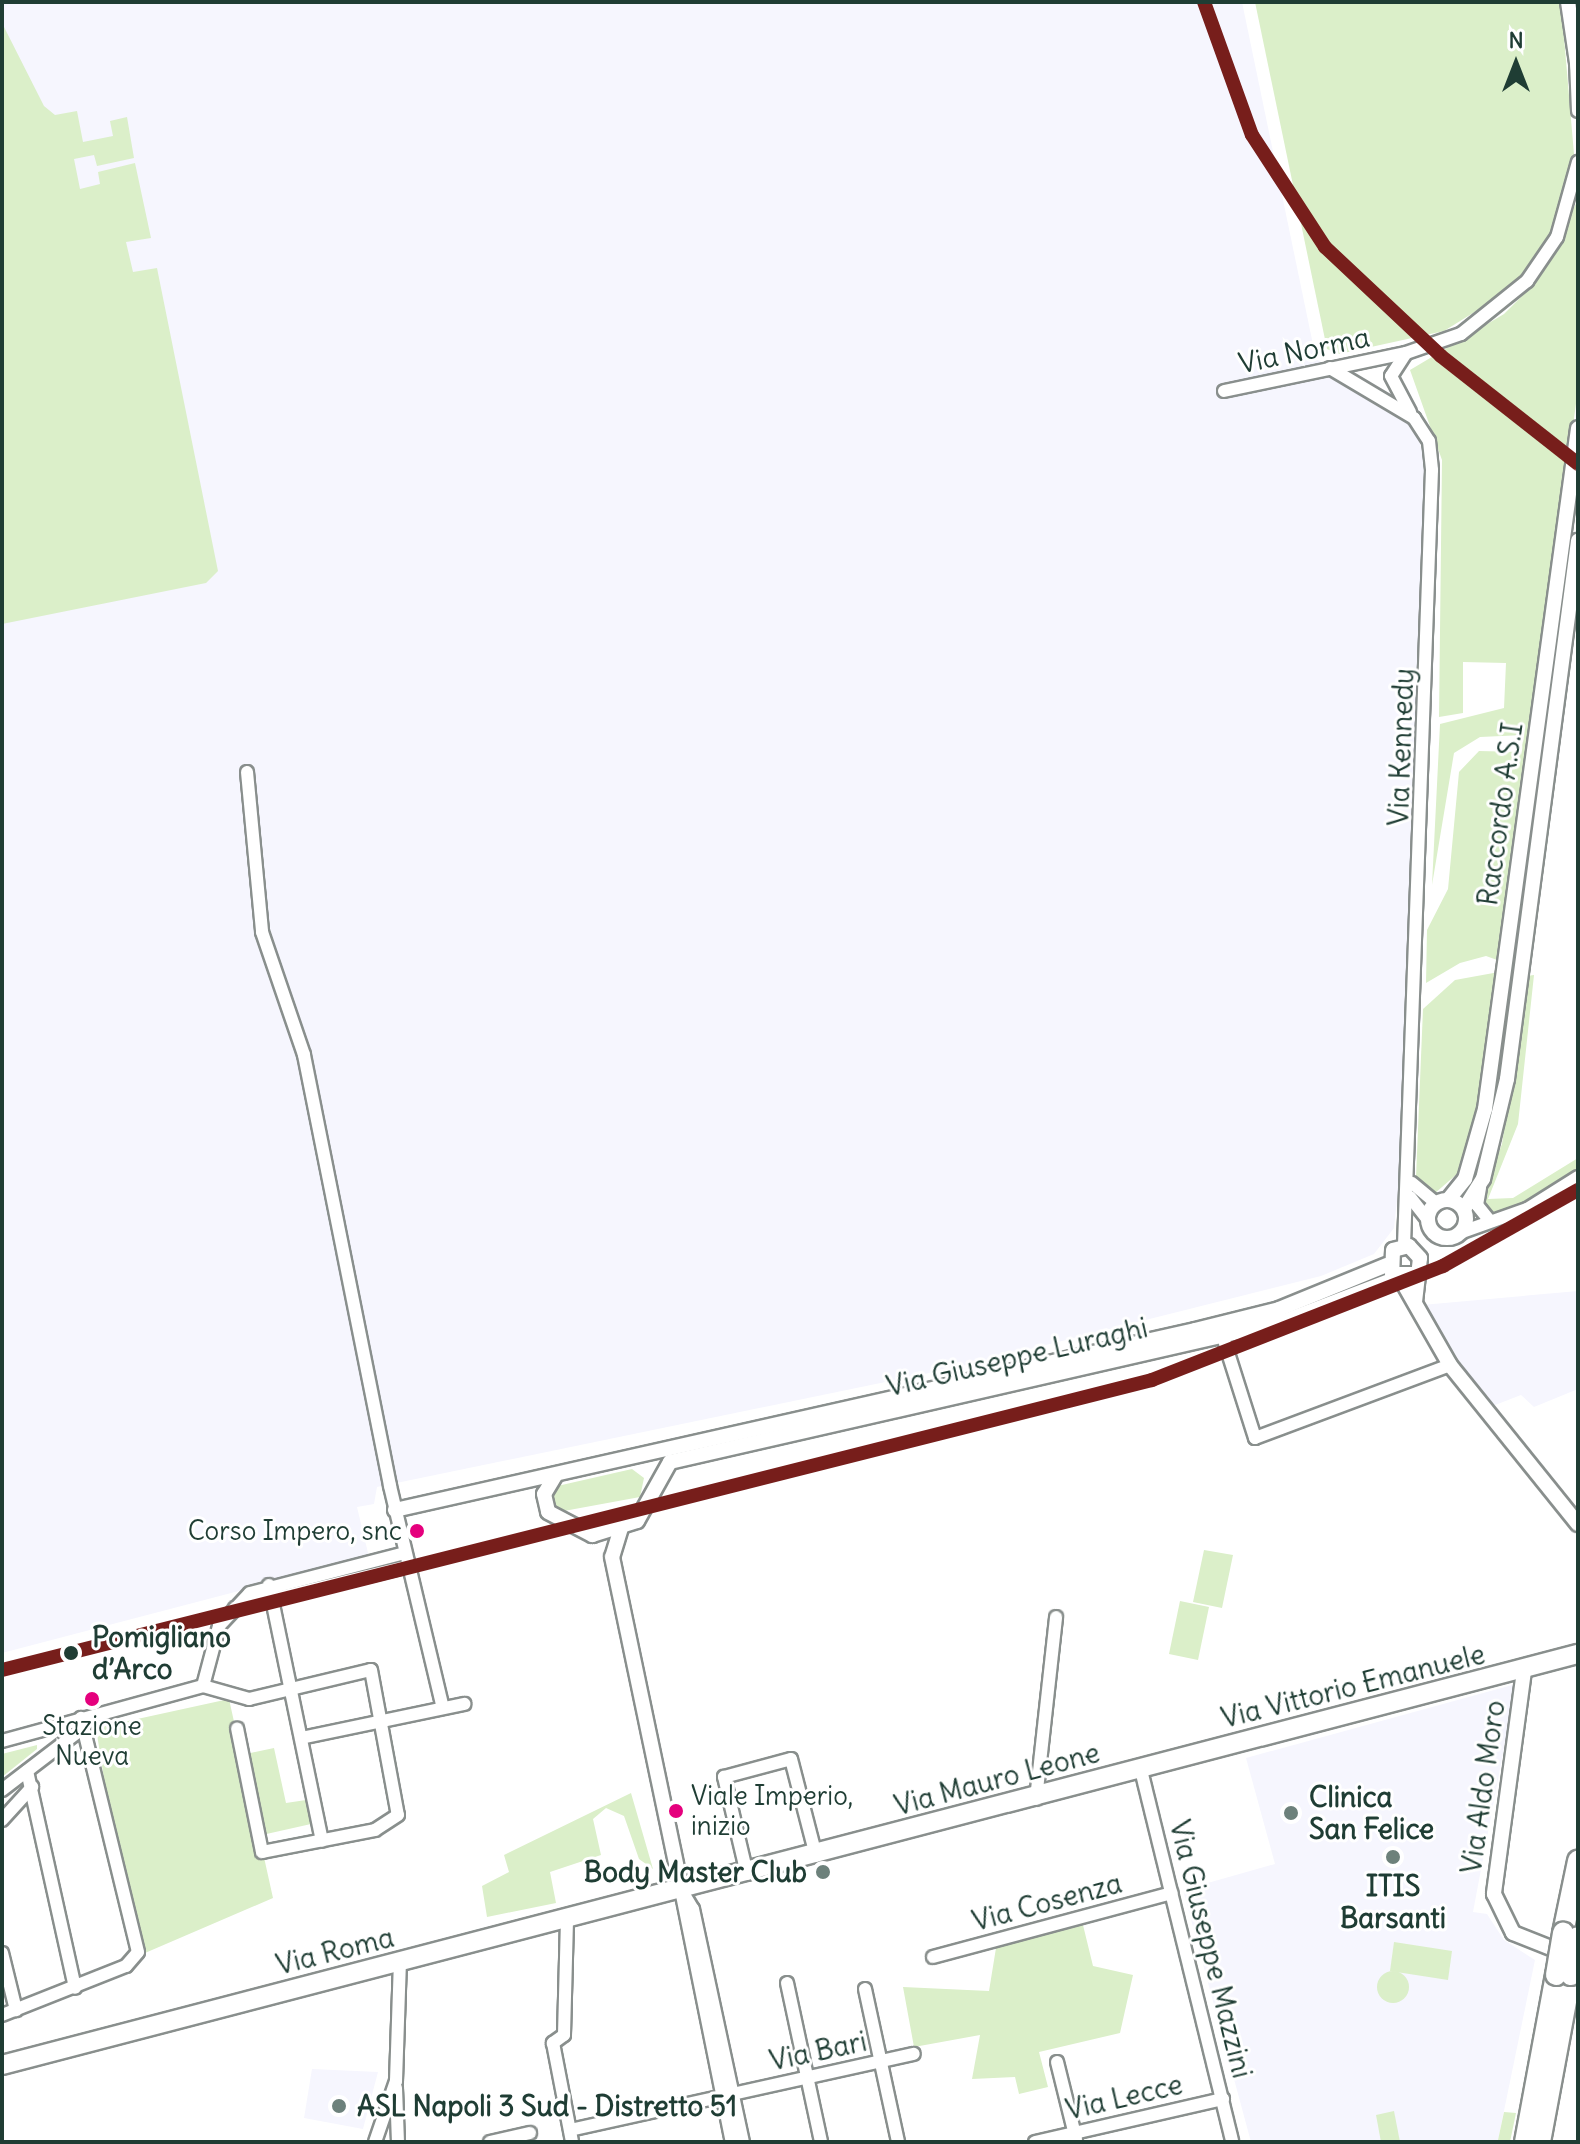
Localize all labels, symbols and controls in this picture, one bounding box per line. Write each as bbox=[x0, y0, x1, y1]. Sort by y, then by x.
north arrow bbox=[1476, 24, 1556, 104]
text: N bbox=[1508, 26, 1524, 54]
street label: Via Norma bbox=[1235, 320, 1373, 380]
street label: Via Kennedy bbox=[1381, 667, 1421, 827]
street label: Raccordo A.S.I bbox=[1471, 720, 1529, 908]
street label: Via Giuseppe Luraghi bbox=[883, 1311, 1151, 1403]
place label: Corso Impero, snc bbox=[188, 1515, 402, 1547]
marker: Corso Impero, snc bbox=[409, 1523, 425, 1539]
place label: Pomigliano d’Arco bbox=[92, 1620, 231, 1686]
street label: Via Vittorio Emanuele bbox=[1218, 1637, 1488, 1735]
marker: Pomigliano d’Arco bbox=[57, 1639, 85, 1667]
marker: Stazione Nueva bbox=[84, 1691, 100, 1707]
street label: Via Aldo Moro bbox=[1454, 1698, 1512, 1876]
place label: Stazione Nueva bbox=[42, 1710, 142, 1772]
street label: Via Mauro Leone bbox=[891, 1735, 1103, 1823]
place label: Viale Imperio, inizio bbox=[691, 1780, 853, 1842]
place label: Clinica San Felice bbox=[1309, 1780, 1434, 1846]
marker: Clinica San Felice bbox=[1280, 1802, 1302, 1824]
marker: Viale Imperio, inizio bbox=[668, 1803, 684, 1819]
street label: Via Giuseppe Mazzini bbox=[1163, 1816, 1259, 2082]
marker: ITIS Barsanti bbox=[1384, 1848, 1402, 1866]
place label: Body Master Club bbox=[584, 1855, 807, 1889]
marker: Body Master Club bbox=[814, 1863, 832, 1881]
street label: Via Cosenza bbox=[969, 1866, 1125, 1938]
place label: ITIS Barsanti bbox=[1340, 1869, 1446, 1935]
street label: Via Roma bbox=[273, 1920, 397, 1982]
street label: Via Bari bbox=[766, 2024, 870, 2078]
street label: Via Lecce bbox=[1062, 2067, 1186, 2127]
place label: ASL Napoli 3 Sud - Distretto 51 bbox=[357, 2089, 737, 2123]
marker: ASL Napoli 3 Sud - Distretto 51 bbox=[328, 2095, 350, 2117]

